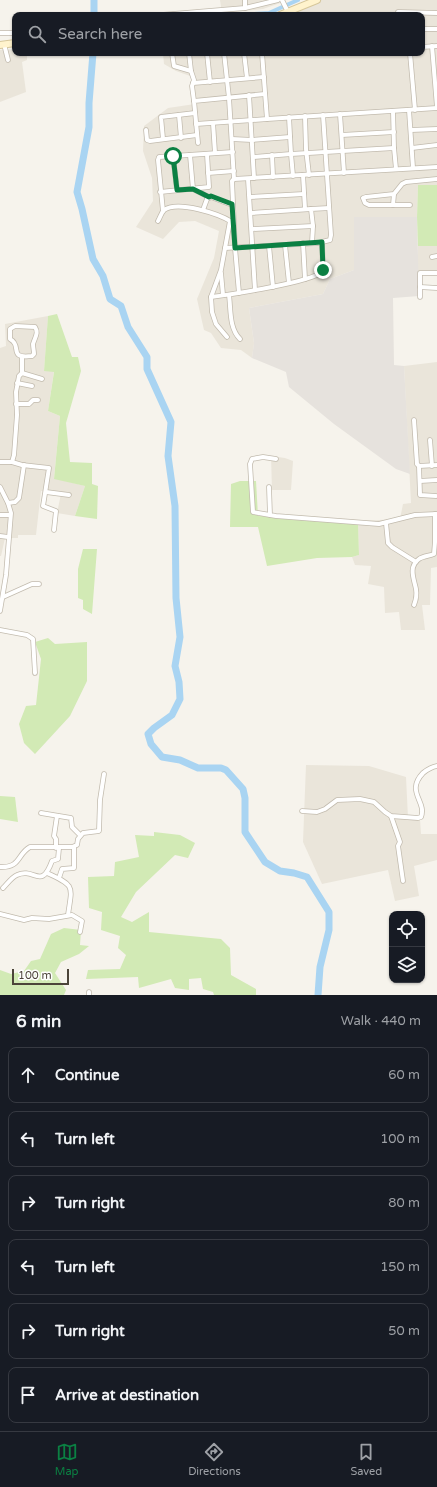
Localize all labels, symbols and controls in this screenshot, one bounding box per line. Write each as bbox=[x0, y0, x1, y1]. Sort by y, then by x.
search box bbox=[12, 12, 425, 56]
icon: search bbox=[26, 23, 48, 45]
text: Search here bbox=[58, 25, 142, 43]
route start bbox=[164, 147, 182, 165]
route end bbox=[314, 261, 332, 279]
map controls bbox=[389, 911, 425, 983]
button: locate bbox=[389, 911, 425, 947]
button: layers bbox=[389, 947, 425, 983]
scale bar bbox=[12, 967, 69, 986]
text: 100 m bbox=[18, 969, 52, 982]
text: 6 min bbox=[16, 1011, 61, 1032]
text: Walk · 440 m bbox=[341, 1013, 421, 1029]
icon: ahead bbox=[17, 1064, 39, 1086]
text: Continue bbox=[55, 1066, 119, 1084]
text: 60 m bbox=[388, 1067, 420, 1083]
icon: left bbox=[17, 1128, 39, 1150]
text: Turn left bbox=[55, 1130, 115, 1148]
text: 100 m bbox=[380, 1131, 420, 1147]
icon: right bbox=[17, 1192, 39, 1214]
text: Turn right bbox=[55, 1194, 125, 1212]
text: 80 m bbox=[388, 1195, 420, 1211]
icon: left bbox=[17, 1256, 39, 1278]
text: Turn left bbox=[55, 1258, 115, 1276]
text: 150 m bbox=[380, 1259, 420, 1275]
icon: right bbox=[17, 1320, 39, 1342]
text: Turn right bbox=[55, 1322, 125, 1340]
text: 50 m bbox=[388, 1323, 420, 1339]
icon: arrive bbox=[17, 1384, 39, 1406]
text: Arrive at destination bbox=[55, 1386, 199, 1404]
tab: Map bbox=[55, 1441, 79, 1478]
tab: Directions bbox=[188, 1441, 241, 1478]
tab: Saved bbox=[350, 1441, 382, 1478]

